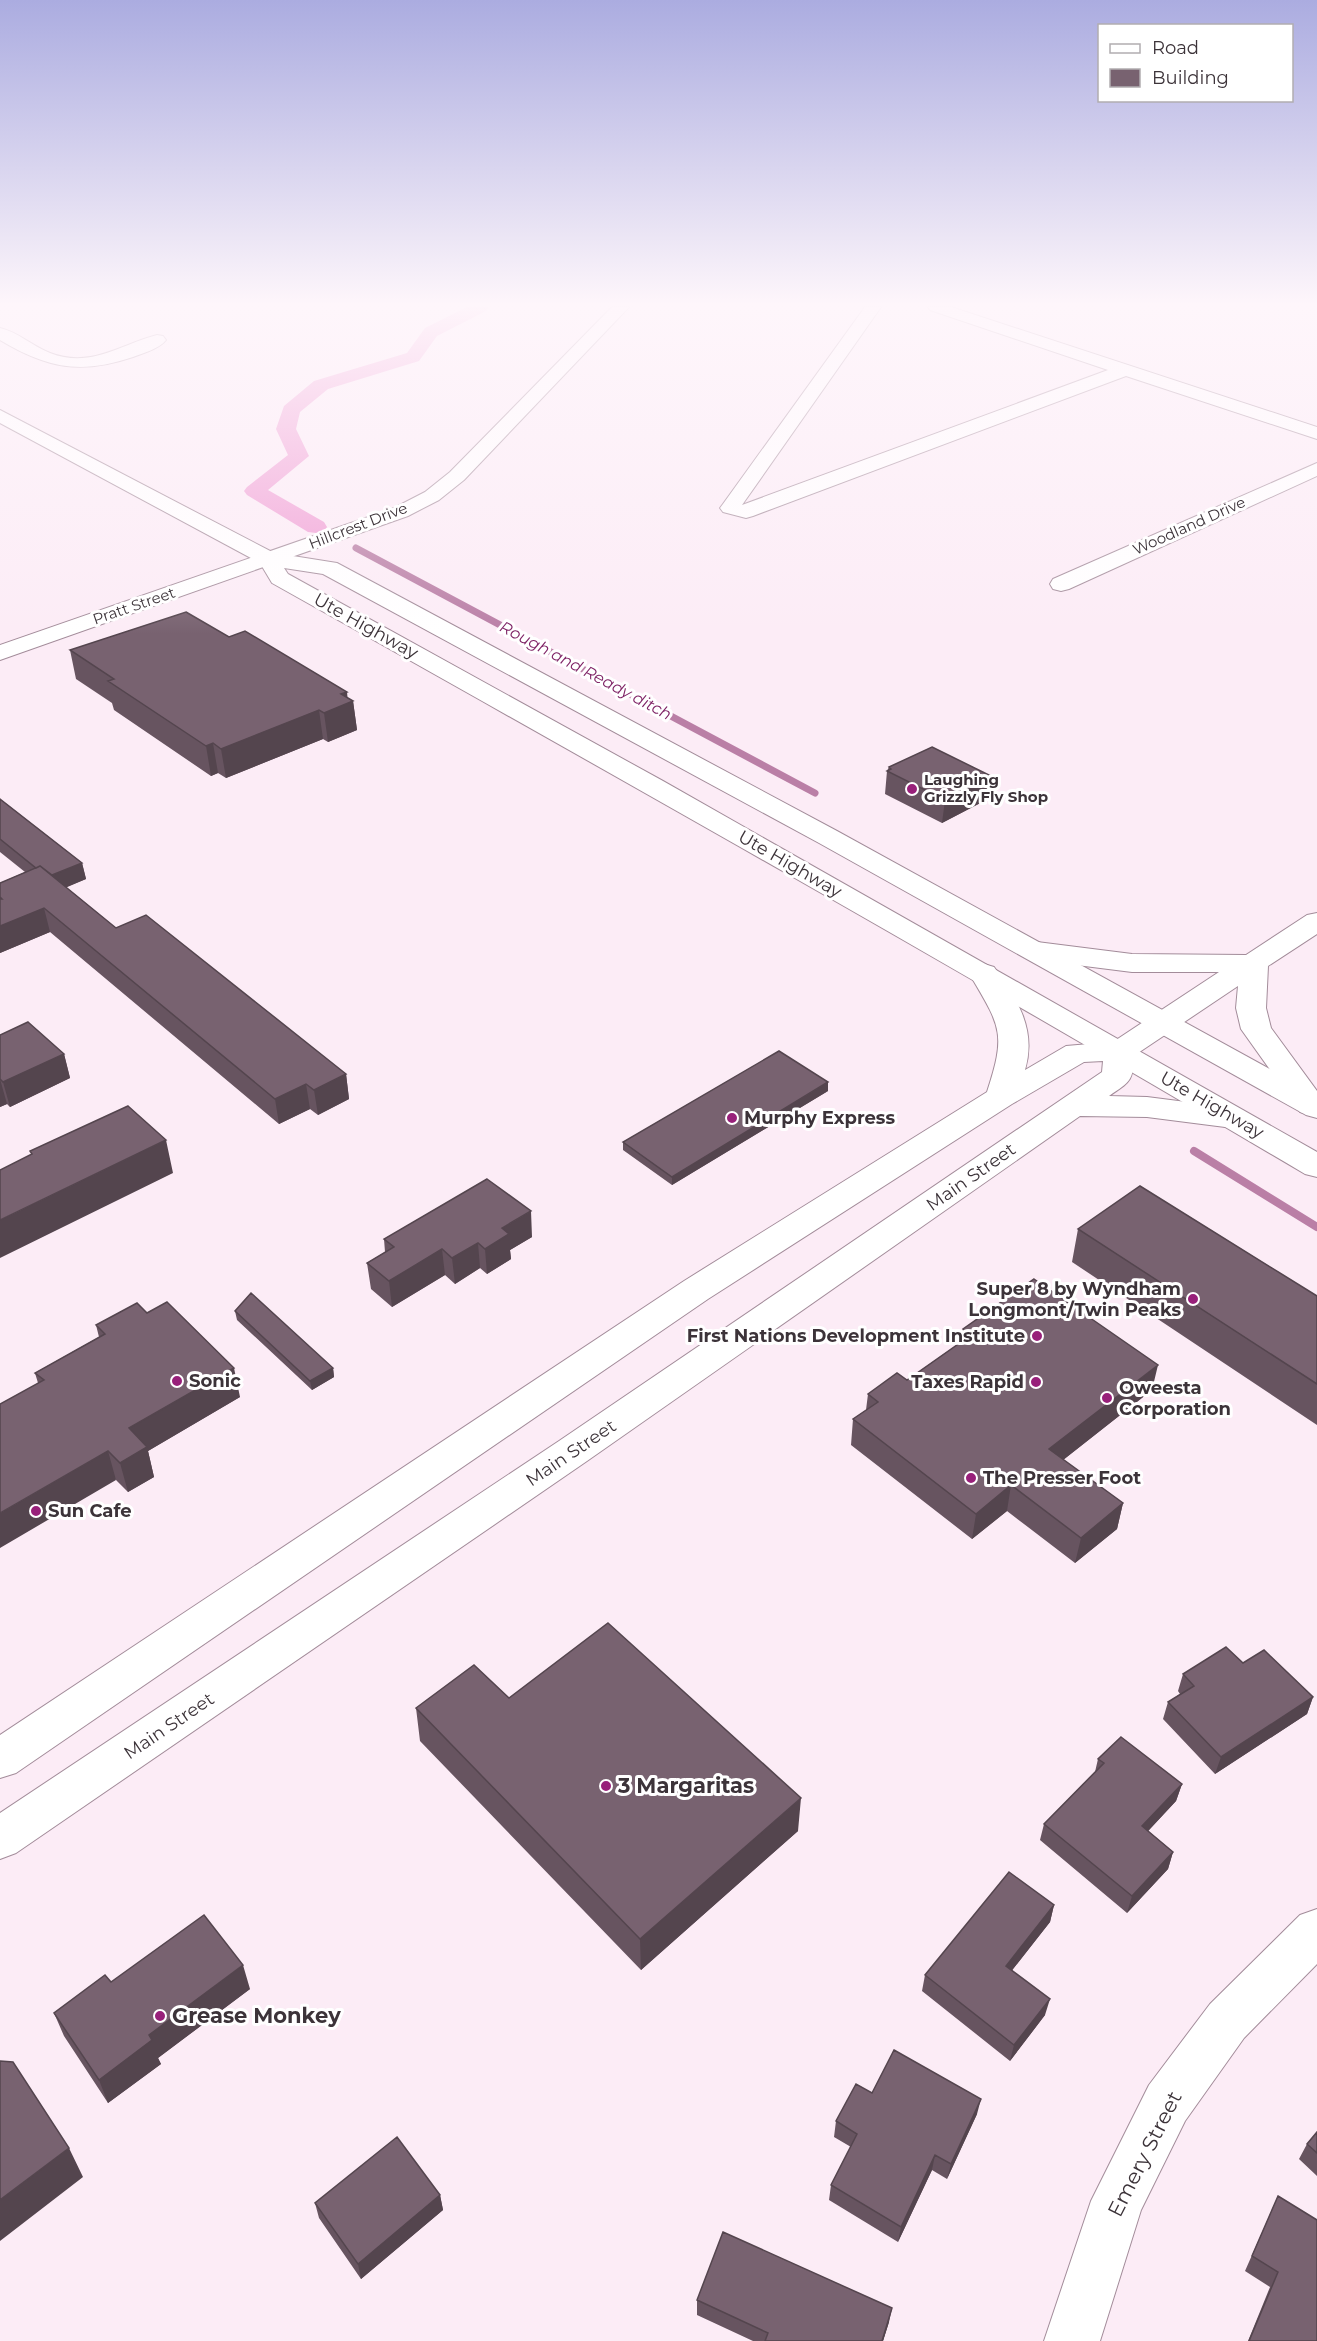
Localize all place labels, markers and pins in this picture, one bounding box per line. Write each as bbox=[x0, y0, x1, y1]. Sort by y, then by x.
place label: Laughing Grizzly Fly Shop bbox=[924, 770, 1048, 806]
marker: Laughing Grizzly Fly Shop bbox=[905, 782, 919, 796]
place label: Murphy Express bbox=[744, 1107, 895, 1129]
marker: Murphy Express bbox=[725, 1111, 739, 1125]
place label: Super 8 by Wyndham Longmont/Twin Peaks bbox=[968, 1278, 1181, 1321]
marker: Super 8 by Wyndham Longmont/Twin Peaks bbox=[1186, 1292, 1200, 1306]
place label: First Nations Development Institute bbox=[687, 1325, 1025, 1347]
marker: First Nations Development Institute bbox=[1030, 1329, 1044, 1343]
place label: Sonic bbox=[189, 1370, 241, 1392]
place label: Taxes Rapid bbox=[911, 1371, 1024, 1393]
marker: Sonic bbox=[170, 1374, 184, 1388]
marker: Taxes Rapid bbox=[1029, 1375, 1043, 1389]
place label: Oweesta Corporation bbox=[1119, 1377, 1231, 1420]
marker: Oweesta Corporation bbox=[1100, 1391, 1114, 1405]
place label: The Presser Foot bbox=[983, 1467, 1141, 1489]
marker: The Presser Foot bbox=[964, 1471, 978, 1485]
place label: Sun Cafe bbox=[48, 1500, 132, 1522]
marker: Sun Cafe bbox=[29, 1504, 43, 1518]
place label: 3 Margaritas bbox=[617, 1773, 754, 1798]
marker: 3 Margaritas bbox=[599, 1779, 613, 1793]
place label: Grease Monkey bbox=[172, 2003, 341, 2028]
marker: Grease Monkey bbox=[153, 2009, 167, 2023]

